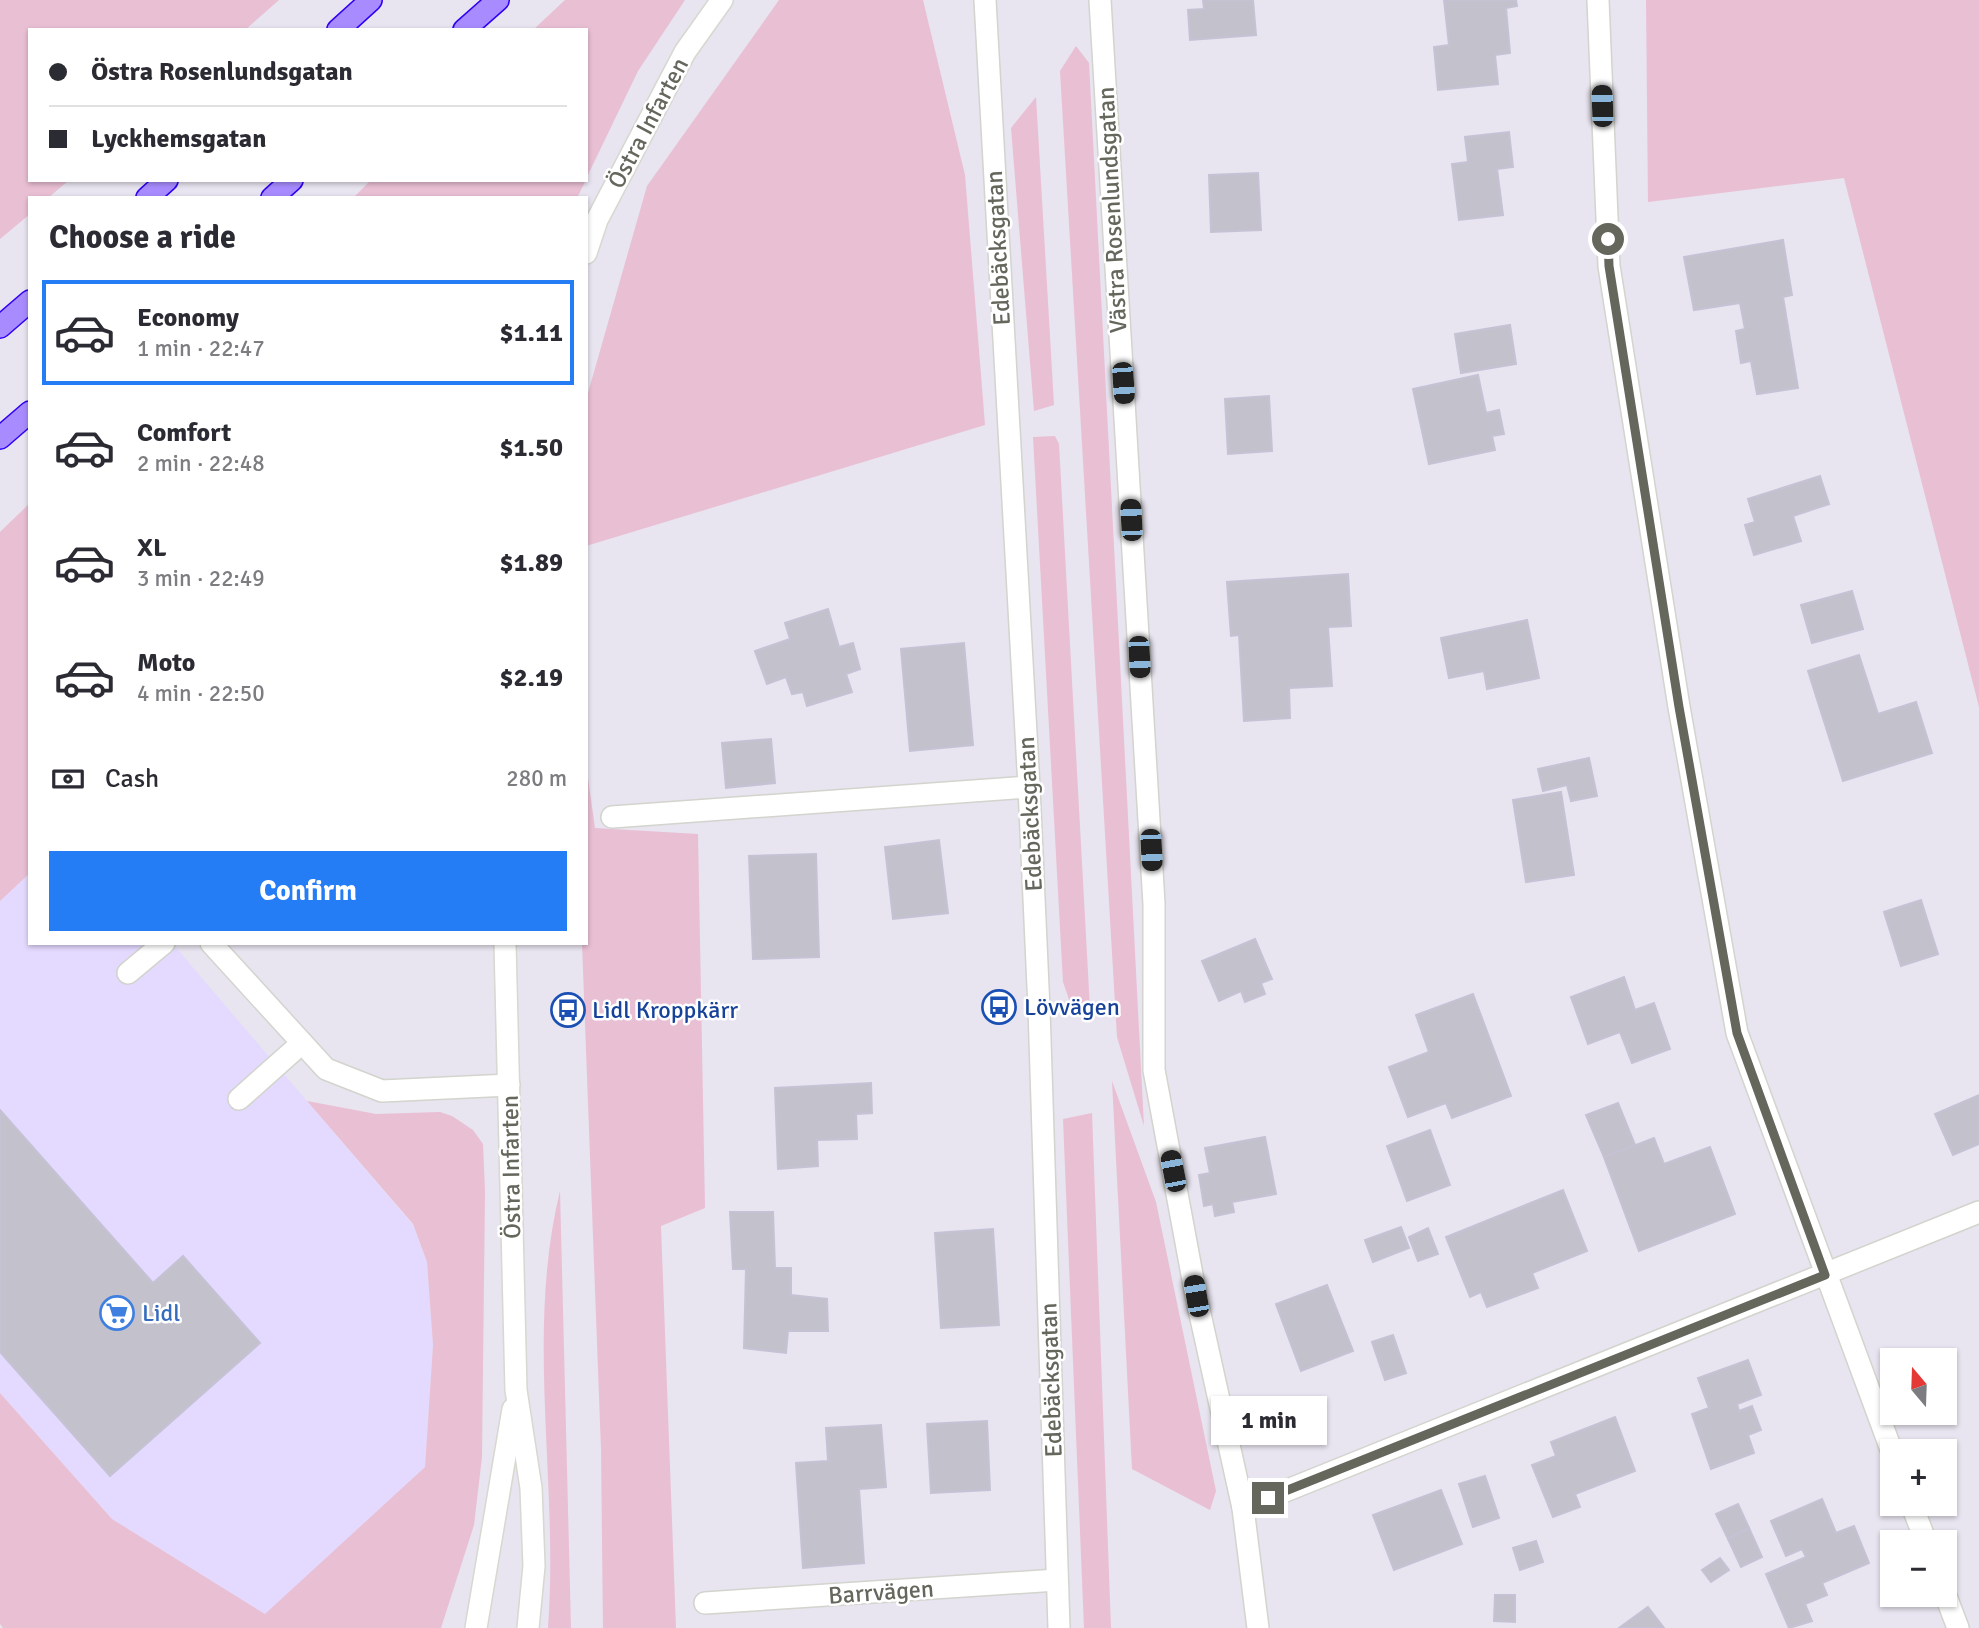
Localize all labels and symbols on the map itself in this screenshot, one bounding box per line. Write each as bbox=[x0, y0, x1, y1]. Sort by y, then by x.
street label: Östra Infarten bbox=[601, 52, 695, 194]
car bbox=[1591, 85, 1614, 127]
street label: Västra Rosenlundsgatan bbox=[1091, 86, 1133, 334]
street label: Edebäcksgatan bbox=[979, 170, 1017, 326]
route start bbox=[1592, 223, 1624, 255]
car bbox=[1112, 361, 1135, 405]
car bbox=[1120, 498, 1143, 542]
car bbox=[1128, 635, 1151, 679]
street label: Edebäcksgatan bbox=[1011, 736, 1049, 892]
car bbox=[1140, 828, 1163, 872]
bus stop icon: Lövvägen bbox=[980, 988, 1018, 1026]
bus stop icon: Lidl Kroppkärr bbox=[549, 991, 587, 1029]
place label: Lövvägen bbox=[1024, 992, 1120, 1022]
place label: Lidl Kroppkärr bbox=[592, 995, 738, 1025]
street label: Östra Infarten bbox=[495, 1095, 527, 1239]
car bbox=[1159, 1148, 1188, 1194]
car bbox=[1183, 1273, 1210, 1319]
supermarket icon: Lidl bbox=[98, 1294, 136, 1332]
place label: Lidl bbox=[142, 1298, 180, 1328]
street label: Edebäcksgatan bbox=[1033, 1302, 1069, 1458]
north arrow bbox=[1880, 1348, 1956, 1424]
callout: 1 min bbox=[1210, 1396, 1326, 1446]
route end bbox=[1252, 1482, 1284, 1514]
street label: Barrvägen bbox=[827, 1573, 935, 1611]

